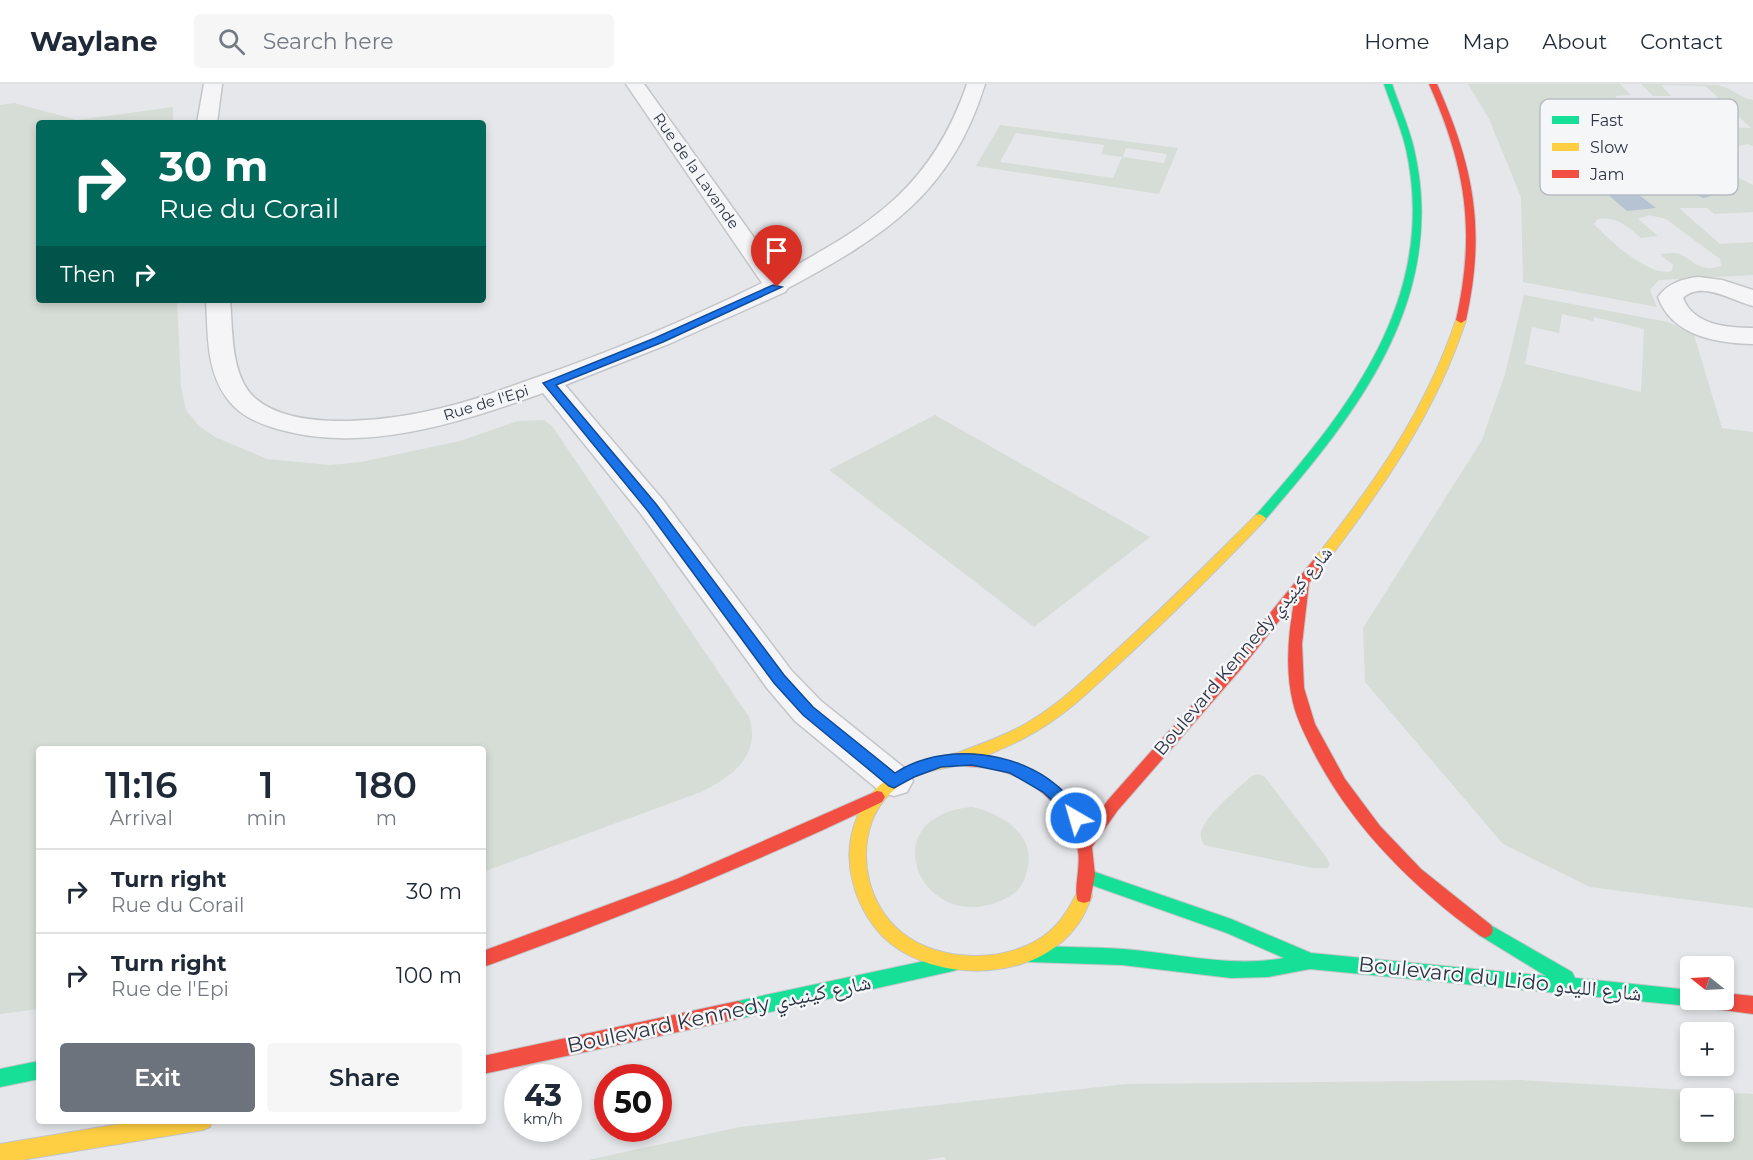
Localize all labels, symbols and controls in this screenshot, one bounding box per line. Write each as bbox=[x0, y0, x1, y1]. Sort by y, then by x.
search box bbox=[194, 14, 614, 68]
text: Waylane bbox=[30, 24, 158, 58]
icon: search bbox=[215, 25, 248, 58]
text: Search here bbox=[263, 28, 393, 55]
text: Home bbox=[1364, 29, 1429, 54]
text: Map bbox=[1462, 29, 1509, 54]
text: About bbox=[1542, 29, 1607, 54]
text: Contact bbox=[1640, 29, 1723, 54]
legend bbox=[1540, 99, 1738, 195]
street label: Rue de la Lavande bbox=[649, 109, 744, 232]
text: Fast bbox=[1590, 111, 1624, 130]
text: Slow bbox=[1590, 138, 1628, 157]
text: 30 m bbox=[159, 140, 268, 192]
icon: right bbox=[60, 144, 138, 222]
text: Jam bbox=[1589, 165, 1624, 184]
text: Rue du Corail bbox=[159, 192, 339, 225]
pin bbox=[751, 225, 802, 287]
icon: arrive bbox=[760, 234, 793, 267]
icon: right bbox=[128, 258, 161, 291]
text: Then bbox=[60, 261, 116, 288]
street label: Rue de l'Epi bbox=[441, 381, 531, 425]
street label: Boulevard Kennedy شارع كينيدي bbox=[1149, 542, 1340, 762]
text: 11:16 bbox=[105, 763, 178, 807]
text: 1 bbox=[260, 763, 273, 807]
text: 180 bbox=[356, 763, 417, 807]
position arrow bbox=[1044, 786, 1108, 850]
text: Arrival bbox=[110, 806, 173, 830]
text: min bbox=[246, 806, 287, 830]
text: m bbox=[376, 806, 397, 830]
text: Turn right bbox=[111, 866, 226, 893]
icon: right bbox=[60, 875, 93, 908]
text: 30 m bbox=[406, 878, 462, 905]
text: Rue du Corail bbox=[111, 893, 245, 917]
text: Turn right bbox=[111, 950, 226, 977]
street label: Boulevard du Lido شارع الليدو bbox=[1357, 951, 1643, 1007]
north arrow bbox=[1680, 956, 1734, 1010]
map controls bbox=[1680, 956, 1734, 1142]
icon: right bbox=[60, 959, 93, 992]
text: 100 m bbox=[396, 962, 462, 989]
street label: Boulevard Kennedy شارع كينيدي bbox=[565, 969, 874, 1062]
text: Rue de l'Epi bbox=[111, 977, 229, 1001]
button: + bbox=[1680, 1022, 1734, 1076]
button: Exit bbox=[60, 1043, 255, 1112]
button: Share bbox=[267, 1043, 462, 1112]
speed limit sign: 50 bbox=[594, 1064, 672, 1142]
text: 43 bbox=[524, 1077, 562, 1114]
button: − bbox=[1680, 1088, 1734, 1142]
text: km/h bbox=[523, 1109, 563, 1128]

